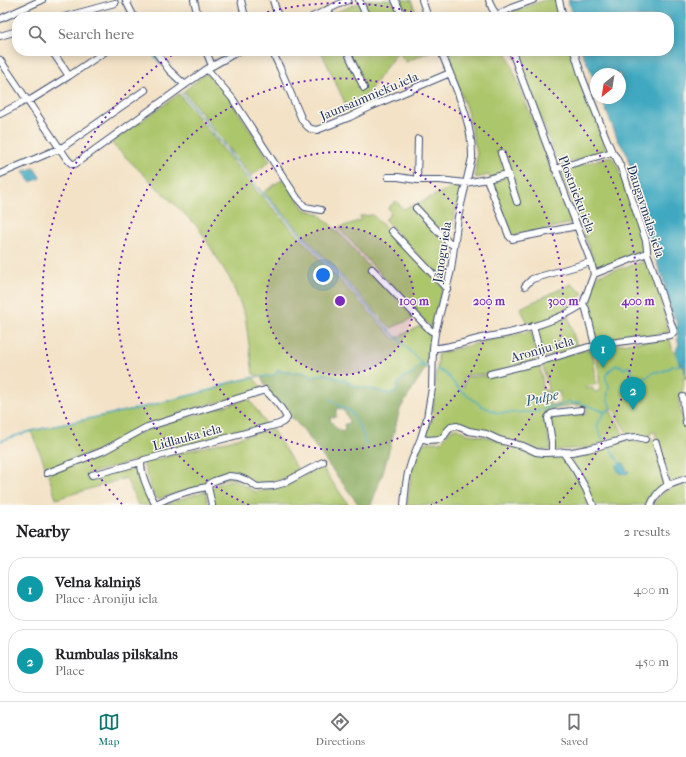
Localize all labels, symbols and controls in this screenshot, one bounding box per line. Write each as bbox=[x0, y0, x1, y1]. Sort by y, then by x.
search box bbox=[12, 12, 674, 56]
icon: search bbox=[26, 23, 48, 45]
text: Search here bbox=[58, 25, 134, 43]
street label: Jaunsaimnieku iela bbox=[317, 68, 421, 124]
north arrow bbox=[590, 68, 626, 104]
street label: Plostnieku iela bbox=[555, 153, 599, 236]
street label: Daugavmalas iela bbox=[624, 163, 668, 260]
street label: Jāņogu iela bbox=[430, 219, 454, 285]
your location bbox=[313, 265, 333, 285]
centre of rings bbox=[333, 294, 347, 308]
text: 100 m bbox=[399, 294, 430, 308]
text: 200 m bbox=[473, 294, 506, 308]
text: 300 m bbox=[548, 294, 579, 309]
text: 400 m bbox=[621, 294, 655, 309]
street label: Aroniju iela bbox=[508, 333, 576, 365]
pin: 1 bbox=[590, 335, 616, 368]
pin: 2 bbox=[620, 377, 646, 410]
water label: Pulpe bbox=[523, 386, 560, 410]
street label: Lidlauka iela bbox=[151, 420, 224, 453]
text: Nearby bbox=[16, 521, 70, 541]
text: 2 results bbox=[624, 524, 670, 539]
text: Velna kalniņš bbox=[55, 573, 140, 591]
text: 1 bbox=[28, 582, 32, 597]
text: 400 m bbox=[633, 582, 669, 597]
text: Place · Aroniju iela bbox=[55, 591, 158, 606]
text: Rumbulas pilskalns bbox=[55, 645, 178, 663]
text: 2 bbox=[27, 654, 33, 669]
text: 450 m bbox=[635, 654, 669, 669]
text: Place bbox=[55, 663, 85, 678]
tab: Map bbox=[98, 711, 120, 748]
tab: Directions bbox=[316, 711, 365, 748]
tab: Saved bbox=[561, 711, 588, 748]

